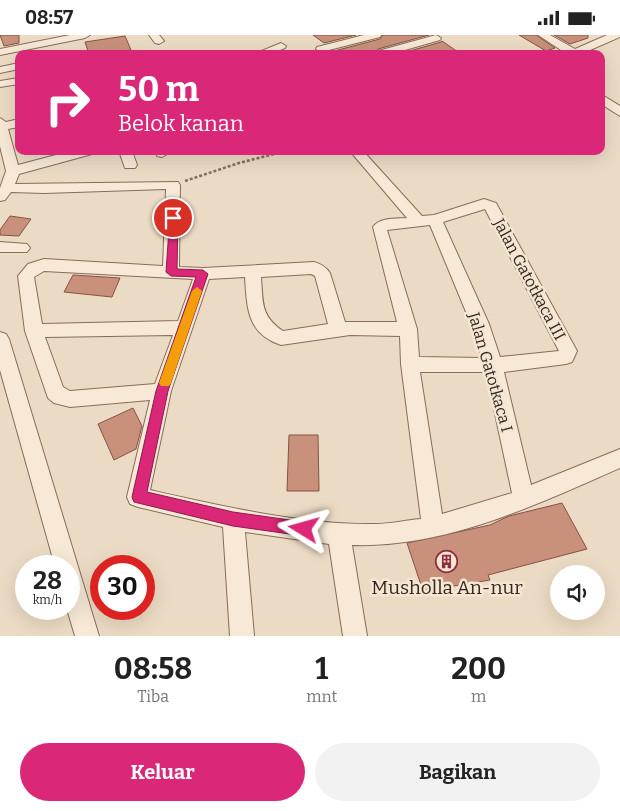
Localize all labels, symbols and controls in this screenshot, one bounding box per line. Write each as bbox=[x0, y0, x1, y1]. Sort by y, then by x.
text: 08:57 bbox=[25, 6, 73, 29]
text: 50 m bbox=[118, 68, 199, 110]
icon: right bbox=[35, 70, 100, 135]
text: Belok kanan bbox=[118, 110, 244, 137]
pin bbox=[152, 197, 194, 239]
icon: arrive bbox=[159, 204, 187, 232]
street label: Jalan Gatotkaca III bbox=[489, 214, 570, 343]
street label: Jalan Gatotkaca I bbox=[464, 309, 517, 434]
position arrow bbox=[277, 502, 329, 554]
building icon: Musholla An-nur bbox=[435, 549, 459, 573]
speed limit sign: 30 bbox=[90, 555, 155, 620]
map controls bbox=[550, 565, 605, 620]
button: sound bbox=[550, 565, 605, 620]
text: 28 bbox=[33, 566, 62, 596]
place label: Musholla An-nur bbox=[371, 576, 523, 599]
text: km/h bbox=[33, 593, 62, 607]
text: 08:58 bbox=[114, 651, 192, 687]
text: 1 bbox=[315, 651, 328, 687]
text: 200 bbox=[451, 651, 506, 687]
text: Tiba bbox=[137, 687, 169, 706]
text: mnt bbox=[306, 687, 337, 706]
text: m bbox=[471, 687, 486, 706]
button: Keluar bbox=[20, 743, 305, 801]
button: Bagikan bbox=[315, 743, 600, 801]

